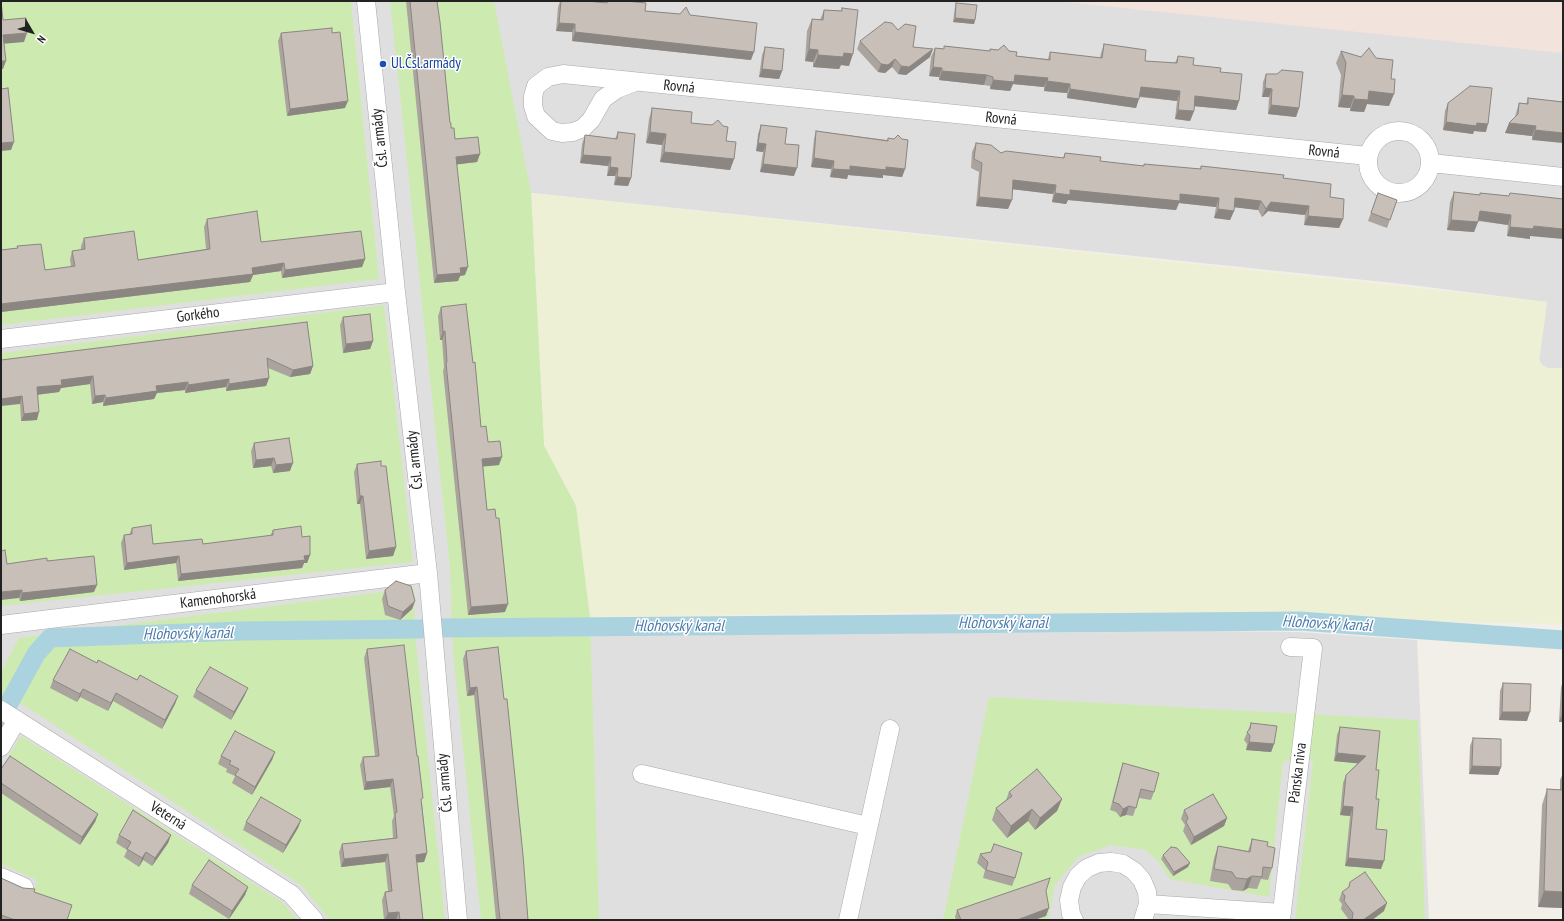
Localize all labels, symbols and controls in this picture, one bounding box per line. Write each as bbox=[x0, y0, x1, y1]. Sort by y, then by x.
north arrow bbox=[12, 12, 52, 52]
text: N bbox=[34, 33, 49, 46]
place label: Ul.Čsl.armády bbox=[391, 55, 461, 73]
marker: Ul.Čsl.armády bbox=[378, 59, 388, 69]
street label: Rovná bbox=[662, 76, 696, 98]
street label: Čsl. armády bbox=[368, 108, 392, 168]
street label: Rovná bbox=[984, 108, 1018, 130]
street label: Rovná bbox=[1307, 141, 1341, 163]
street label: Gorkého bbox=[176, 303, 220, 327]
street label: Čsl. armády bbox=[403, 430, 427, 490]
street label: Kamenohorská bbox=[179, 585, 257, 613]
water label: Hlohovský kanál bbox=[1282, 612, 1372, 636]
water label: Hlohovský kanál bbox=[958, 613, 1048, 633]
water label: Hlohovský kanál bbox=[634, 616, 724, 636]
water label: Hlohovský kanál bbox=[143, 624, 233, 644]
street label: Pánska niva bbox=[1285, 742, 1311, 804]
street label: Čsl. armády bbox=[433, 753, 457, 813]
street label: Veterná bbox=[147, 798, 189, 834]

